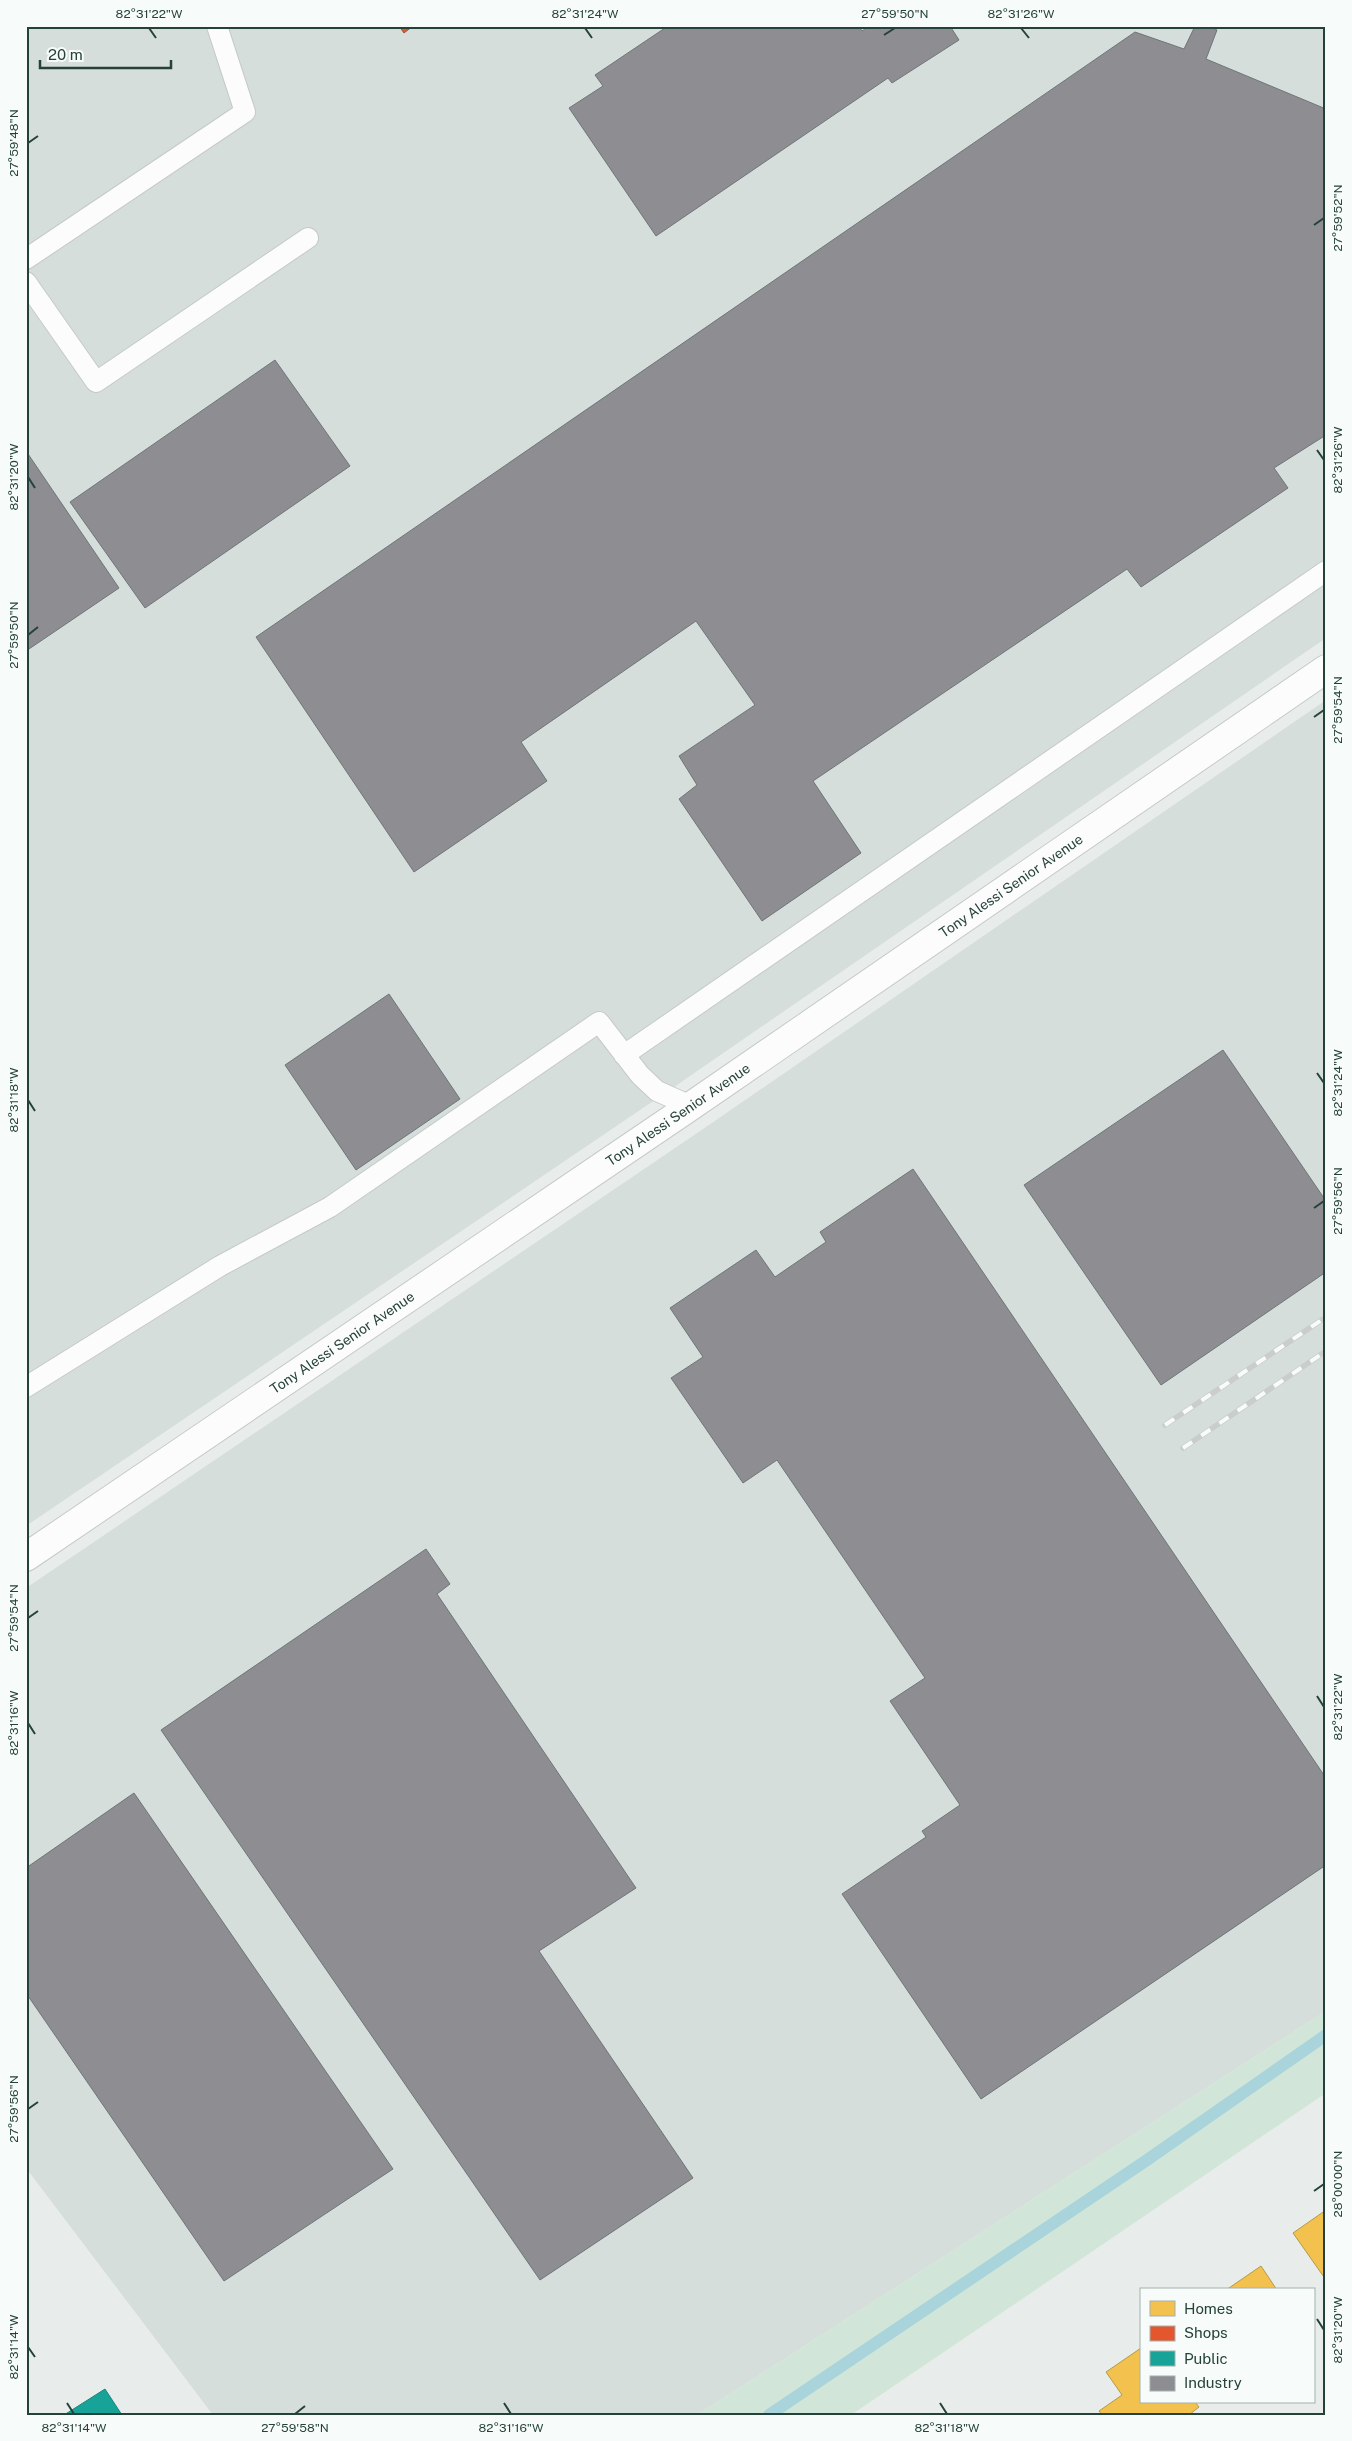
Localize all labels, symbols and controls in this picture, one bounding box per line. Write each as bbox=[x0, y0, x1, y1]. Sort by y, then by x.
text: 82°31'22"W bbox=[116, 7, 183, 21]
text: 82°31'24"W bbox=[551, 7, 619, 21]
text: 27°59'50"N bbox=[861, 7, 929, 21]
text: 82°31'26"W bbox=[987, 7, 1055, 21]
scale bar bbox=[40, 38, 171, 70]
text: 20 m bbox=[48, 46, 83, 63]
text: 27°59'48"N bbox=[7, 109, 21, 177]
text: 27°59'52"N bbox=[1331, 184, 1345, 252]
text: 82°31'26"W bbox=[1331, 426, 1345, 494]
text: 82°31'20"W bbox=[7, 443, 21, 510]
text: 27°59'50"N bbox=[7, 601, 21, 669]
text: 27°59'54"N bbox=[1331, 676, 1345, 744]
street label: Tony Alessi Senior Avenue bbox=[936, 831, 1086, 941]
text: 82°31'24"W bbox=[1331, 1049, 1345, 1117]
street label: Tony Alessi Senior Avenue bbox=[603, 1060, 753, 1169]
text: 82°31'18"W bbox=[7, 1067, 21, 1133]
text: 27°59'56"N bbox=[1331, 1167, 1345, 1235]
street label: Tony Alessi Senior Avenue bbox=[267, 1288, 417, 1397]
text: 27°59'54"N bbox=[7, 1584, 21, 1652]
text: 82°31'22"W bbox=[1331, 1673, 1345, 1740]
text: 82°31'16"W bbox=[7, 1690, 21, 1755]
text: 27°59'56"N bbox=[7, 2075, 21, 2143]
text: 28°00'00"N bbox=[1331, 2151, 1345, 2217]
legend bbox=[1140, 2288, 1314, 2404]
text: 82°31'20"W bbox=[1331, 2296, 1345, 2363]
text: Homes bbox=[1184, 2300, 1233, 2317]
text: 82°31'14"W bbox=[7, 2314, 21, 2379]
text: Shops bbox=[1184, 2324, 1228, 2341]
text: Public bbox=[1184, 2350, 1228, 2367]
text: Industry bbox=[1184, 2374, 1242, 2391]
text: 82°31'14"W bbox=[42, 2421, 107, 2435]
text: 27°59'58"N bbox=[261, 2421, 329, 2435]
text: 82°31'16"W bbox=[479, 2421, 544, 2435]
text: 82°31'18"W bbox=[914, 2421, 980, 2435]

